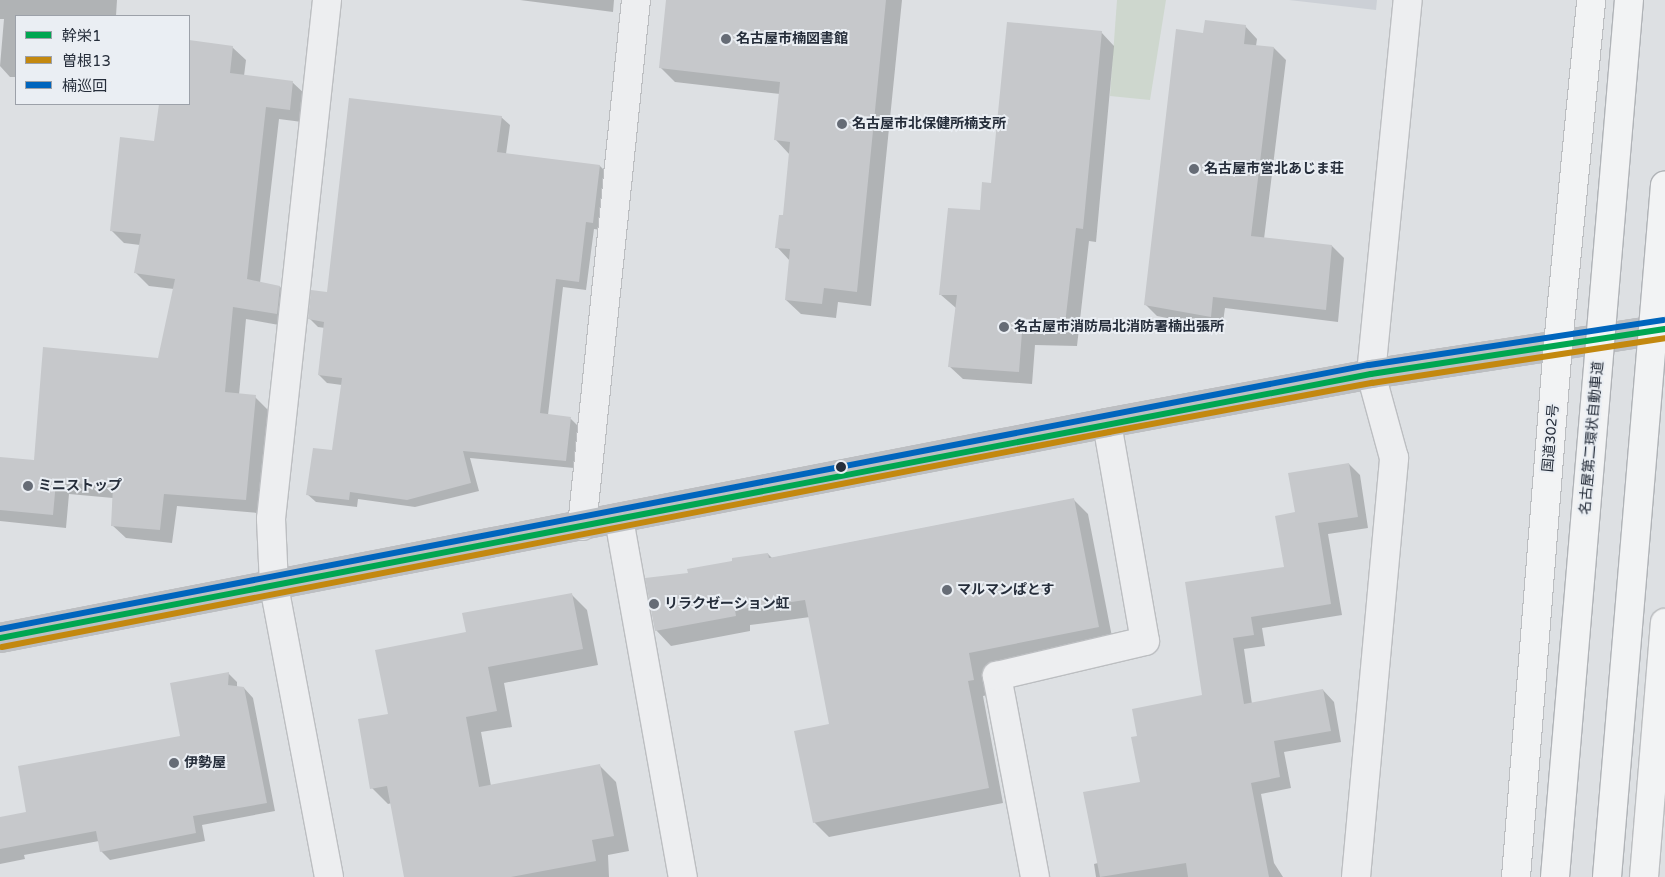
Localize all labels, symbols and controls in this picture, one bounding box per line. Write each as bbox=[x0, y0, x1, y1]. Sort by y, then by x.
legend bbox=[15, 15, 190, 105]
text: 幹栄1 bbox=[62, 27, 101, 45]
place label: 名古屋市楠図書館 bbox=[736, 31, 848, 47]
marker: 名古屋市楠図書館 bbox=[720, 33, 732, 45]
text: 曽根13 bbox=[62, 52, 111, 70]
text: 楠巡回 bbox=[62, 77, 107, 95]
place label: 名古屋市北保健所楠支所 bbox=[852, 116, 1006, 132]
marker: 名古屋市北保健所楠支所 bbox=[836, 118, 848, 130]
place label: 名古屋市営北あじま荘 bbox=[1204, 161, 1344, 177]
marker: 名古屋市営北あじま荘 bbox=[1188, 163, 1200, 175]
place label: 名古屋市消防局北消防署楠出張所 bbox=[1014, 319, 1224, 335]
marker: 名古屋市消防局北消防署楠出張所 bbox=[998, 321, 1010, 333]
street label: 名古屋第二環状自動車道 bbox=[1577, 361, 1607, 515]
street label: 国道302号 bbox=[1540, 403, 1562, 473]
unlabelled marker bbox=[836, 462, 846, 472]
place label: ミニストップ bbox=[38, 478, 122, 494]
marker: ミニストップ bbox=[22, 480, 34, 492]
place label: マルマンぱとす bbox=[957, 582, 1055, 598]
marker: マルマンぱとす bbox=[941, 584, 953, 596]
place label: リラクゼーション虹 bbox=[664, 596, 790, 612]
marker: リラクゼーション虹 bbox=[648, 598, 660, 610]
place label: 伊勢屋 bbox=[184, 755, 226, 771]
marker: 伊勢屋 bbox=[168, 757, 180, 769]

